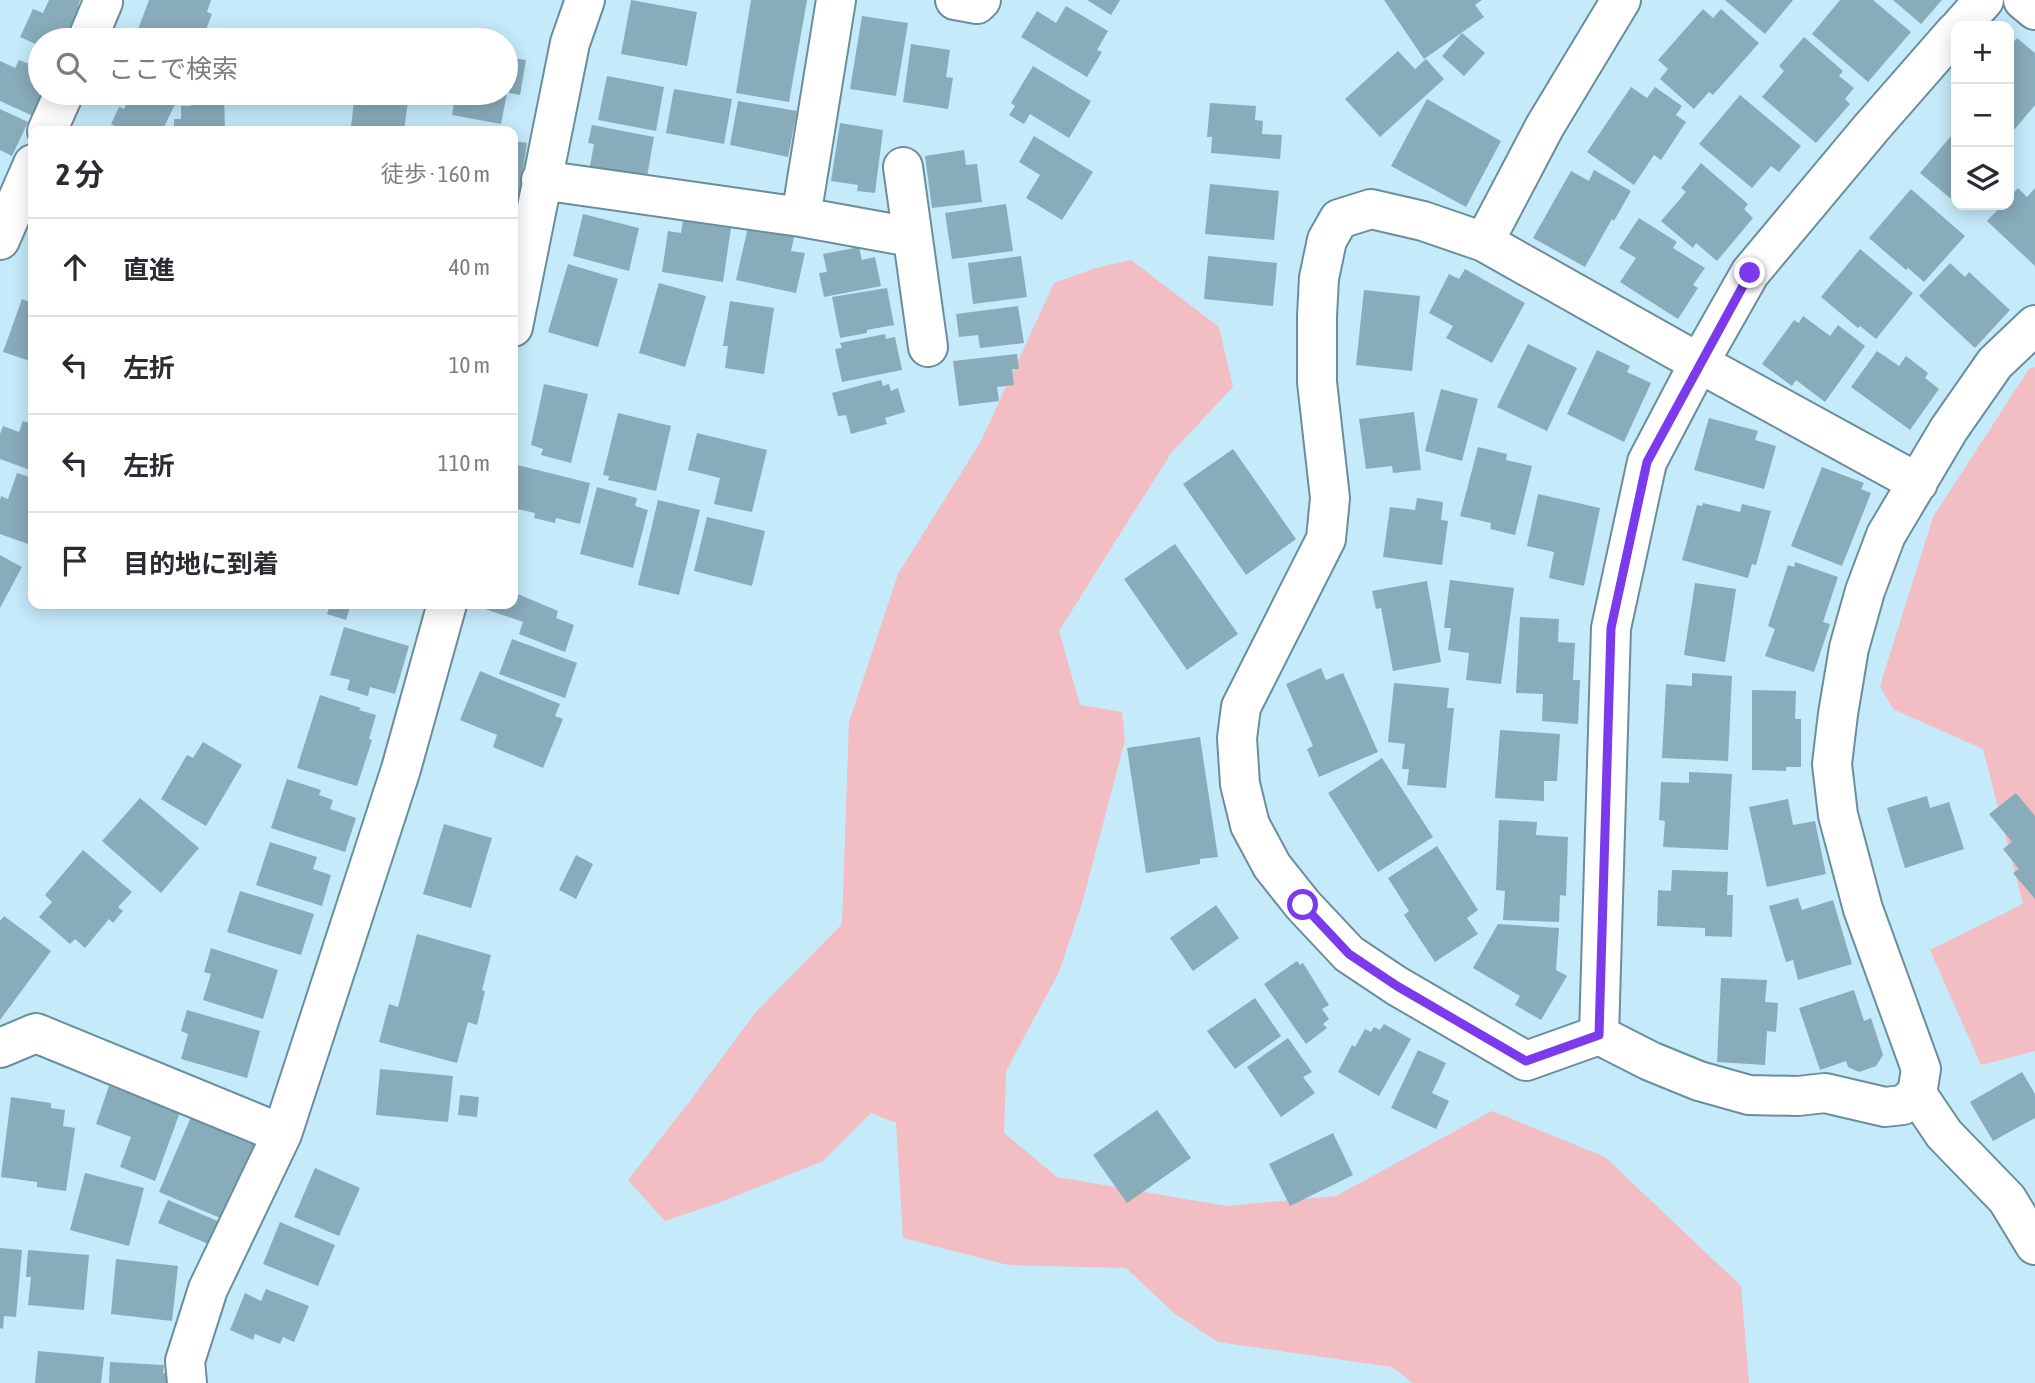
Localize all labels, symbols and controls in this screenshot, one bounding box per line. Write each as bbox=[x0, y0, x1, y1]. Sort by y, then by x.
map controls bbox=[1951, 21, 2014, 210]
button: + bbox=[1951, 21, 2014, 84]
search box bbox=[28, 28, 518, 105]
icon: search bbox=[52, 48, 90, 86]
text: ここで検索 bbox=[108, 54, 238, 84]
button: − bbox=[1951, 84, 2014, 147]
button: layers bbox=[1951, 147, 2014, 210]
text: 2 分 bbox=[56, 157, 104, 191]
text: 徒歩 · 160 m bbox=[381, 161, 490, 187]
icon: ahead bbox=[56, 248, 94, 286]
text: 40 m bbox=[449, 254, 490, 280]
text: 直進 bbox=[123, 255, 175, 285]
route end bbox=[1734, 257, 1765, 288]
icon: left bbox=[56, 346, 94, 384]
text: 10 m bbox=[449, 352, 490, 378]
text: 左折 bbox=[123, 353, 175, 383]
icon: left bbox=[56, 444, 94, 482]
text: 110 m bbox=[438, 450, 490, 476]
text: 左折 bbox=[123, 451, 175, 481]
icon: arrive bbox=[56, 542, 94, 580]
text: 目的地に到着 bbox=[123, 549, 279, 579]
route start bbox=[1287, 889, 1318, 920]

